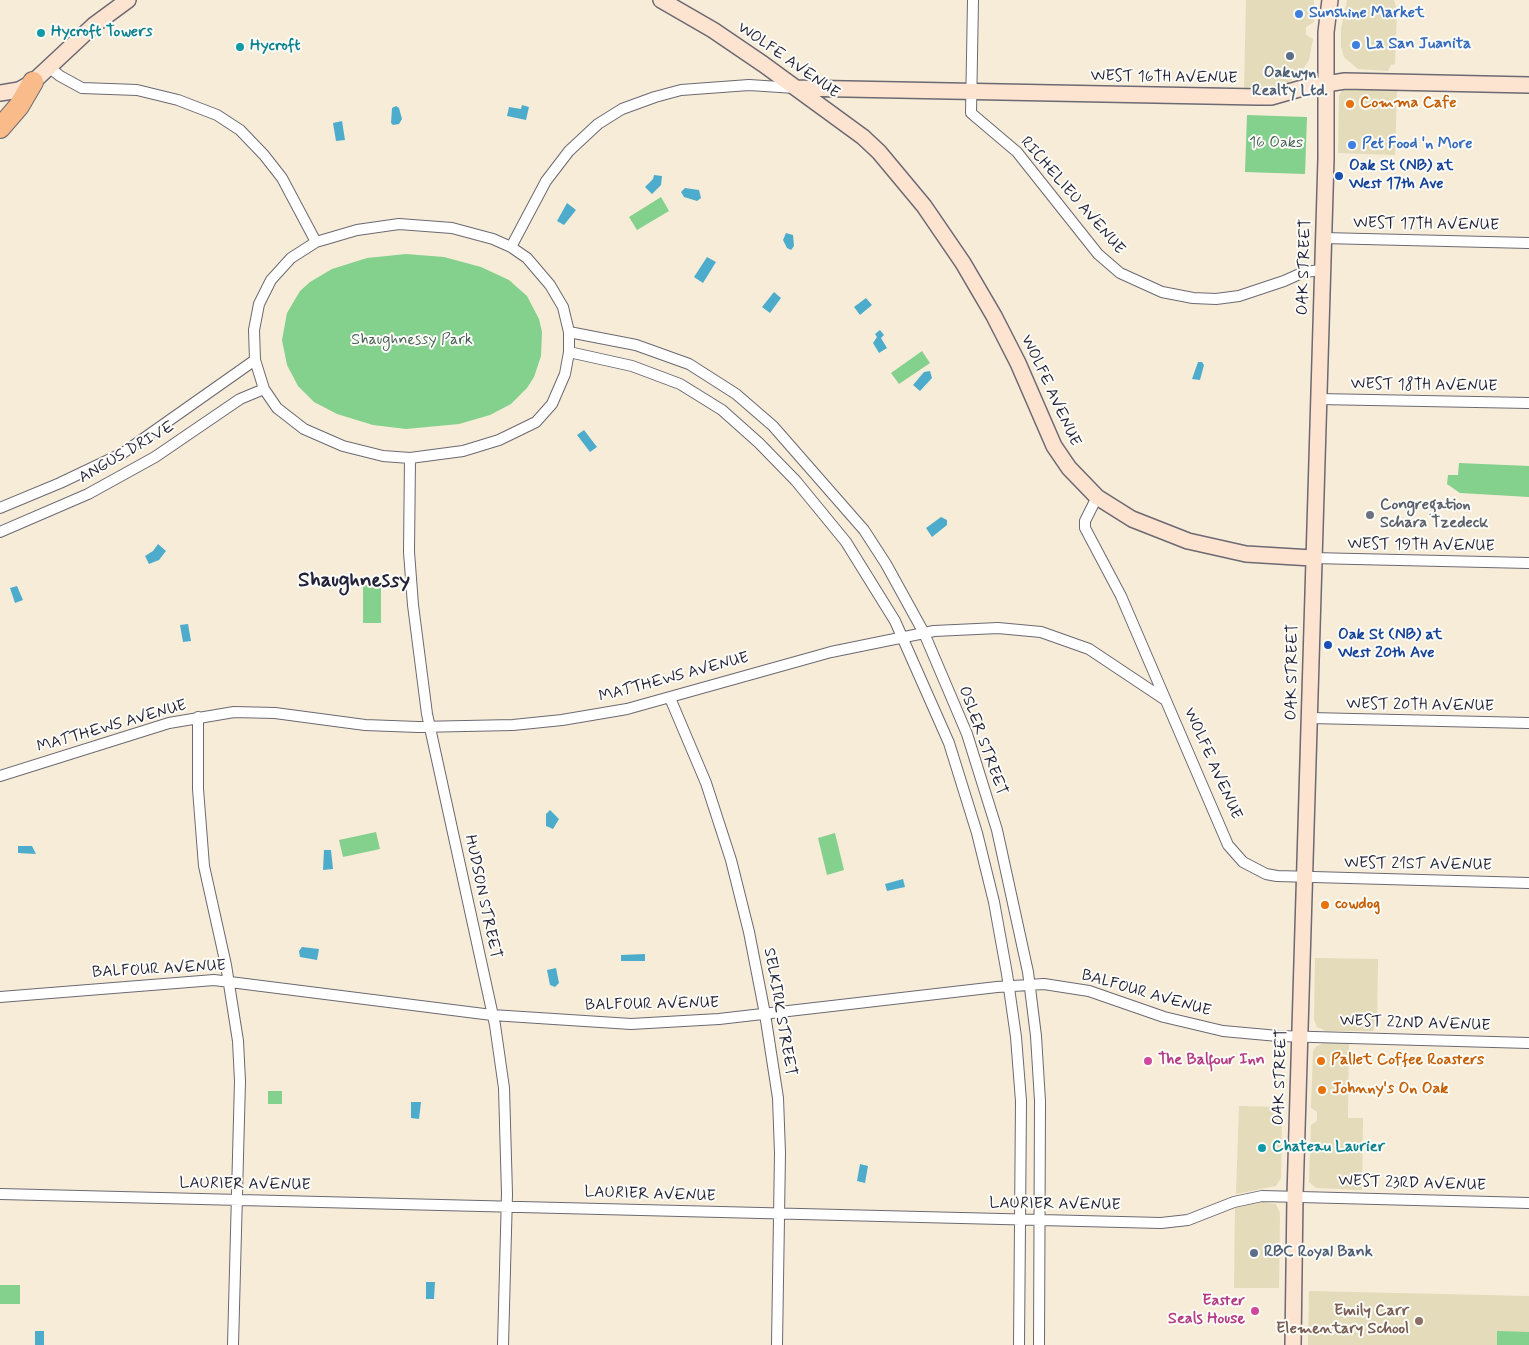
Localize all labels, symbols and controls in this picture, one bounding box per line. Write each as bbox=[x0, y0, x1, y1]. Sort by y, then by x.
place label: Sunshine Market bbox=[1309, 4, 1424, 24]
marker: Sunshine Market bbox=[1293, 8, 1305, 20]
street label: WOLFE AVENUE bbox=[733, 19, 843, 103]
place label: Hycroft Towers bbox=[51, 23, 153, 43]
marker: Hycroft Towers bbox=[35, 27, 47, 39]
place label: La San Juanita bbox=[1366, 35, 1471, 55]
place label: Hycroft bbox=[250, 37, 301, 57]
marker: La San Juanita bbox=[1350, 39, 1362, 51]
marker: Hycroft bbox=[234, 41, 246, 53]
marker: Oakwyn Realty Ltd. bbox=[1284, 50, 1296, 62]
place label: Oakwyn Realty Ltd. bbox=[1252, 64, 1328, 102]
street label: WEST 16TH AVENUE bbox=[1090, 67, 1238, 89]
place label: Comma Cafe bbox=[1360, 94, 1456, 114]
marker: Comma Cafe bbox=[1344, 98, 1356, 110]
street label: RICHELIEU AVENUE bbox=[1016, 133, 1128, 259]
park label: 16 Oaks bbox=[1249, 134, 1303, 154]
place label: Pet Food 'n More bbox=[1362, 135, 1472, 155]
marker: Pet Food 'n More bbox=[1346, 139, 1358, 151]
place label: Oak St (NB) at West 17th Ave bbox=[1349, 157, 1453, 195]
marker: Oak St (NB) at West 17th Ave bbox=[1333, 170, 1345, 182]
street label: WEST 17TH AVENUE bbox=[1353, 214, 1499, 236]
street label: OAK STREET bbox=[1294, 218, 1316, 316]
park label: Shaughnessy Park bbox=[351, 331, 473, 351]
street label: WOLFE AVENUE bbox=[1016, 332, 1084, 450]
street label: WEST 18TH AVENUE bbox=[1350, 375, 1498, 397]
street label: ANGUS DRIVE bbox=[76, 418, 178, 488]
place label: Congregation Schara Tzedeck bbox=[1380, 496, 1488, 534]
marker: Congregation Schara Tzedeck bbox=[1364, 509, 1376, 521]
street label: WEST 19TH AVENUE bbox=[1347, 535, 1495, 557]
district label: Shaughnessy bbox=[298, 569, 410, 595]
street label: OAK STREET bbox=[1283, 623, 1303, 721]
place label: Oak St (NB) at West 20th Ave bbox=[1338, 626, 1442, 664]
marker: Oak St (NB) at West 20th Ave bbox=[1322, 639, 1334, 651]
street label: MATTHEWS AVENUE bbox=[597, 649, 751, 707]
street label: OSLER STREET bbox=[953, 684, 1011, 798]
street label: WEST 20TH AVENUE bbox=[1346, 695, 1494, 717]
street label: MATTHEWS AVENUE bbox=[35, 696, 189, 758]
street label: WOLFE AVENUE bbox=[1179, 705, 1245, 823]
street label: HUDSON STREET bbox=[460, 833, 504, 961]
street label: WEST 21ST AVENUE bbox=[1344, 854, 1492, 876]
place label: cowdog bbox=[1335, 895, 1380, 915]
marker: cowdog bbox=[1319, 899, 1331, 911]
street label: SELKIRK STREET bbox=[758, 946, 800, 1078]
street label: BALFOUR AVENUE bbox=[92, 957, 226, 983]
street label: BALFOUR AVENUE bbox=[1079, 966, 1213, 1022]
street label: BALFOUR AVENUE bbox=[585, 994, 719, 1016]
street label: WEST 22ND AVENUE bbox=[1339, 1012, 1491, 1036]
street label: OAK STREET bbox=[1270, 1028, 1292, 1126]
place label: The Balfour Inn bbox=[1158, 1051, 1265, 1071]
place label: Pallet Coffee Roasters bbox=[1331, 1051, 1484, 1071]
marker: The Balfour Inn bbox=[1142, 1055, 1154, 1067]
marker: Pallet Coffee Roasters bbox=[1315, 1055, 1327, 1067]
place label: Johnny's On Oak bbox=[1332, 1080, 1448, 1100]
marker: Johnny's On Oak bbox=[1316, 1084, 1328, 1096]
place label: Chateau Laurier bbox=[1272, 1138, 1385, 1158]
marker: Chateau Laurier bbox=[1256, 1142, 1268, 1154]
street label: WEST 23RD AVENUE bbox=[1338, 1172, 1486, 1196]
street label: LAURIER AVENUE bbox=[179, 1174, 311, 1196]
street label: LAURIER AVENUE bbox=[584, 1183, 716, 1207]
street label: LAURIER AVENUE bbox=[989, 1194, 1121, 1216]
place label: RBC Royal Bank bbox=[1264, 1243, 1373, 1263]
marker: RBC Royal Bank bbox=[1248, 1247, 1260, 1259]
place label: Easter Seals House bbox=[1168, 1292, 1245, 1330]
place label: Emily Carr Elementary School bbox=[1276, 1302, 1409, 1340]
marker: Easter Seals House bbox=[1249, 1305, 1261, 1317]
marker: Emily Carr Elementary School bbox=[1413, 1315, 1425, 1327]

